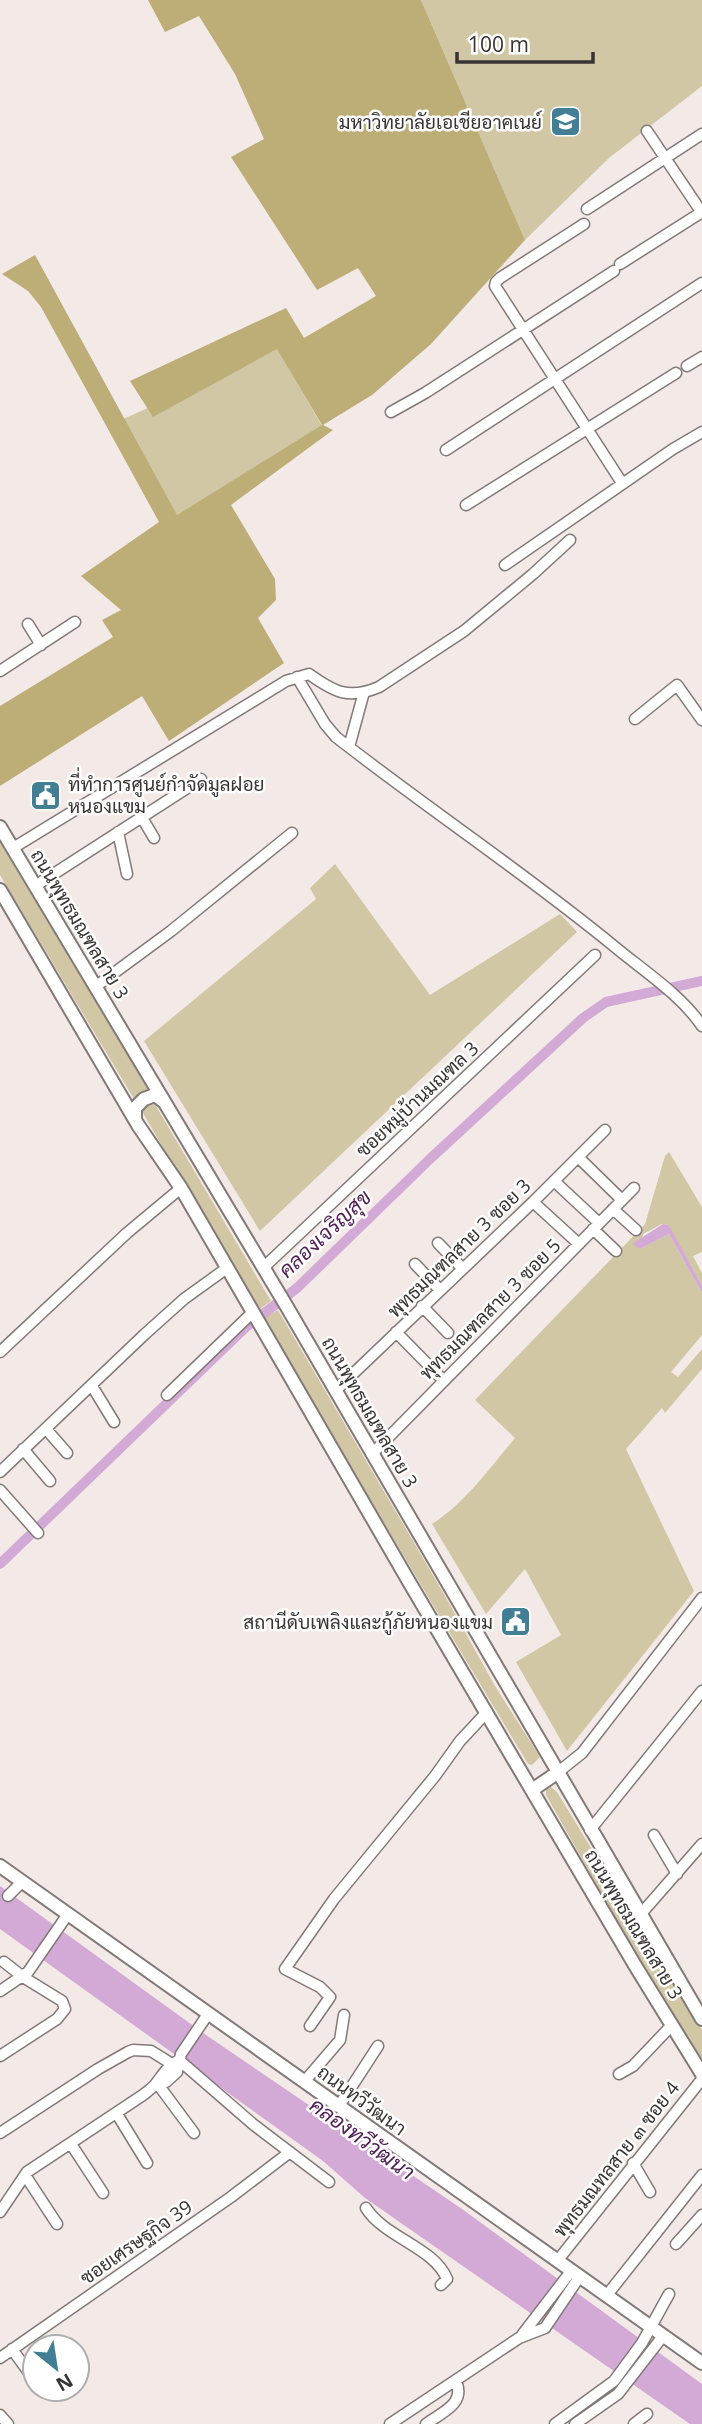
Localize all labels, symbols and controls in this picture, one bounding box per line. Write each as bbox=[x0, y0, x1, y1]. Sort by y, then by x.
scale bar bbox=[457, 21, 594, 65]
text: 100 m bbox=[468, 30, 529, 58]
school or university icon: มหาวิทยาลัยเอเชียอาคเนย์ bbox=[548, 105, 582, 139]
place label: มหาวิทยาลัยเอเชียอาคเนย์ bbox=[339, 109, 542, 135]
place label: ที่ทำการศูนย์กำจัดมูลฝอย หนองแขม bbox=[68, 767, 264, 819]
public building icon: ที่ทำการศูนย์กำจัดมูลฝอย หนองแขม bbox=[28, 778, 62, 812]
street label: ถนนพุทธมณฑลสาย 3 bbox=[25, 844, 135, 1004]
street label: ซอยหมู่บ้านมณฑล 3 bbox=[350, 1035, 485, 1163]
street label: พุทธมณฑลสาย 3 ซอย 3 bbox=[382, 1173, 536, 1323]
water label: คลองเจริญสุข bbox=[272, 1183, 378, 1284]
street label: พุทธมณฑลสาย 3 ซอย 5 bbox=[414, 1233, 566, 1385]
street label: ถนนพุทธมณฑลสาย 3 bbox=[316, 1332, 424, 1492]
public building icon: สถานีดับเพลิงและกู้ภัยหนองแขม bbox=[499, 1605, 533, 1639]
place label: สถานีดับเพลิงและกู้ภัยหนองแขม bbox=[243, 1609, 493, 1636]
street label: ถนนพุทธมณฑลสาย 3 bbox=[579, 1844, 689, 2004]
street label: ถนนทวีวัฒนา bbox=[312, 2059, 412, 2141]
street label: พุทธมณทลสาย ๓ ซอย 4 bbox=[547, 2076, 685, 2242]
water label: คลองทวีวัฒนา bbox=[305, 2091, 421, 2186]
street label: ซอยเศรษฐกิจ 39 bbox=[75, 2194, 197, 2290]
north arrow bbox=[21, 2333, 91, 2403]
text: N bbox=[51, 2368, 78, 2398]

